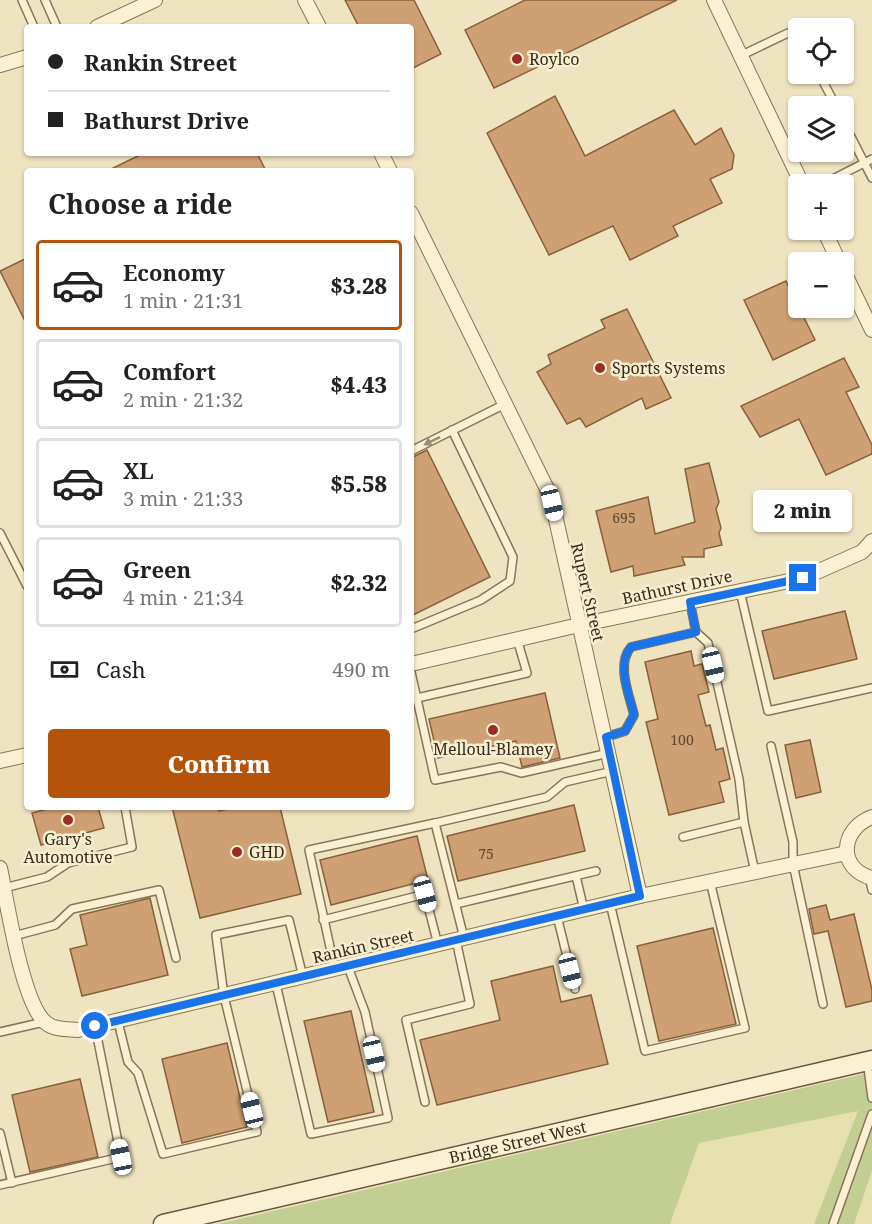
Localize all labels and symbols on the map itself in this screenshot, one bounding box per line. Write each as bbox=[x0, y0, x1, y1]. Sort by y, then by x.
place label: Roylco bbox=[529, 48, 580, 70]
marker: Roylco bbox=[510, 52, 524, 66]
place label: Sports Systems bbox=[612, 357, 725, 379]
marker: Sports Systems bbox=[593, 361, 607, 375]
one-way arrow bbox=[423, 436, 440, 445]
car bbox=[539, 483, 565, 523]
callout: 2 min bbox=[754, 491, 852, 533]
house number: 695 bbox=[612, 508, 636, 527]
street label: Rupert Street bbox=[566, 540, 610, 644]
route end bbox=[789, 564, 816, 591]
street label: Bathurst Drive bbox=[620, 565, 734, 609]
car bbox=[700, 645, 726, 685]
marker: Melloul-Blamey bbox=[486, 723, 500, 737]
house number: 100 bbox=[670, 730, 694, 749]
place label: Melloul-Blamey bbox=[433, 738, 554, 760]
marker: Gary's Automotive bbox=[61, 813, 75, 827]
place label: Gary's Automotive bbox=[24, 828, 112, 868]
place label: GHD bbox=[249, 841, 285, 863]
house number: 75 bbox=[478, 844, 494, 863]
marker: GHD bbox=[230, 845, 244, 859]
car bbox=[412, 874, 438, 914]
street label: Rankin Street bbox=[310, 924, 416, 968]
car bbox=[557, 951, 583, 991]
route start bbox=[81, 1012, 108, 1039]
car bbox=[361, 1034, 387, 1074]
car bbox=[239, 1090, 265, 1130]
street label: Bridge Street West bbox=[447, 1115, 589, 1169]
car bbox=[109, 1138, 133, 1176]

